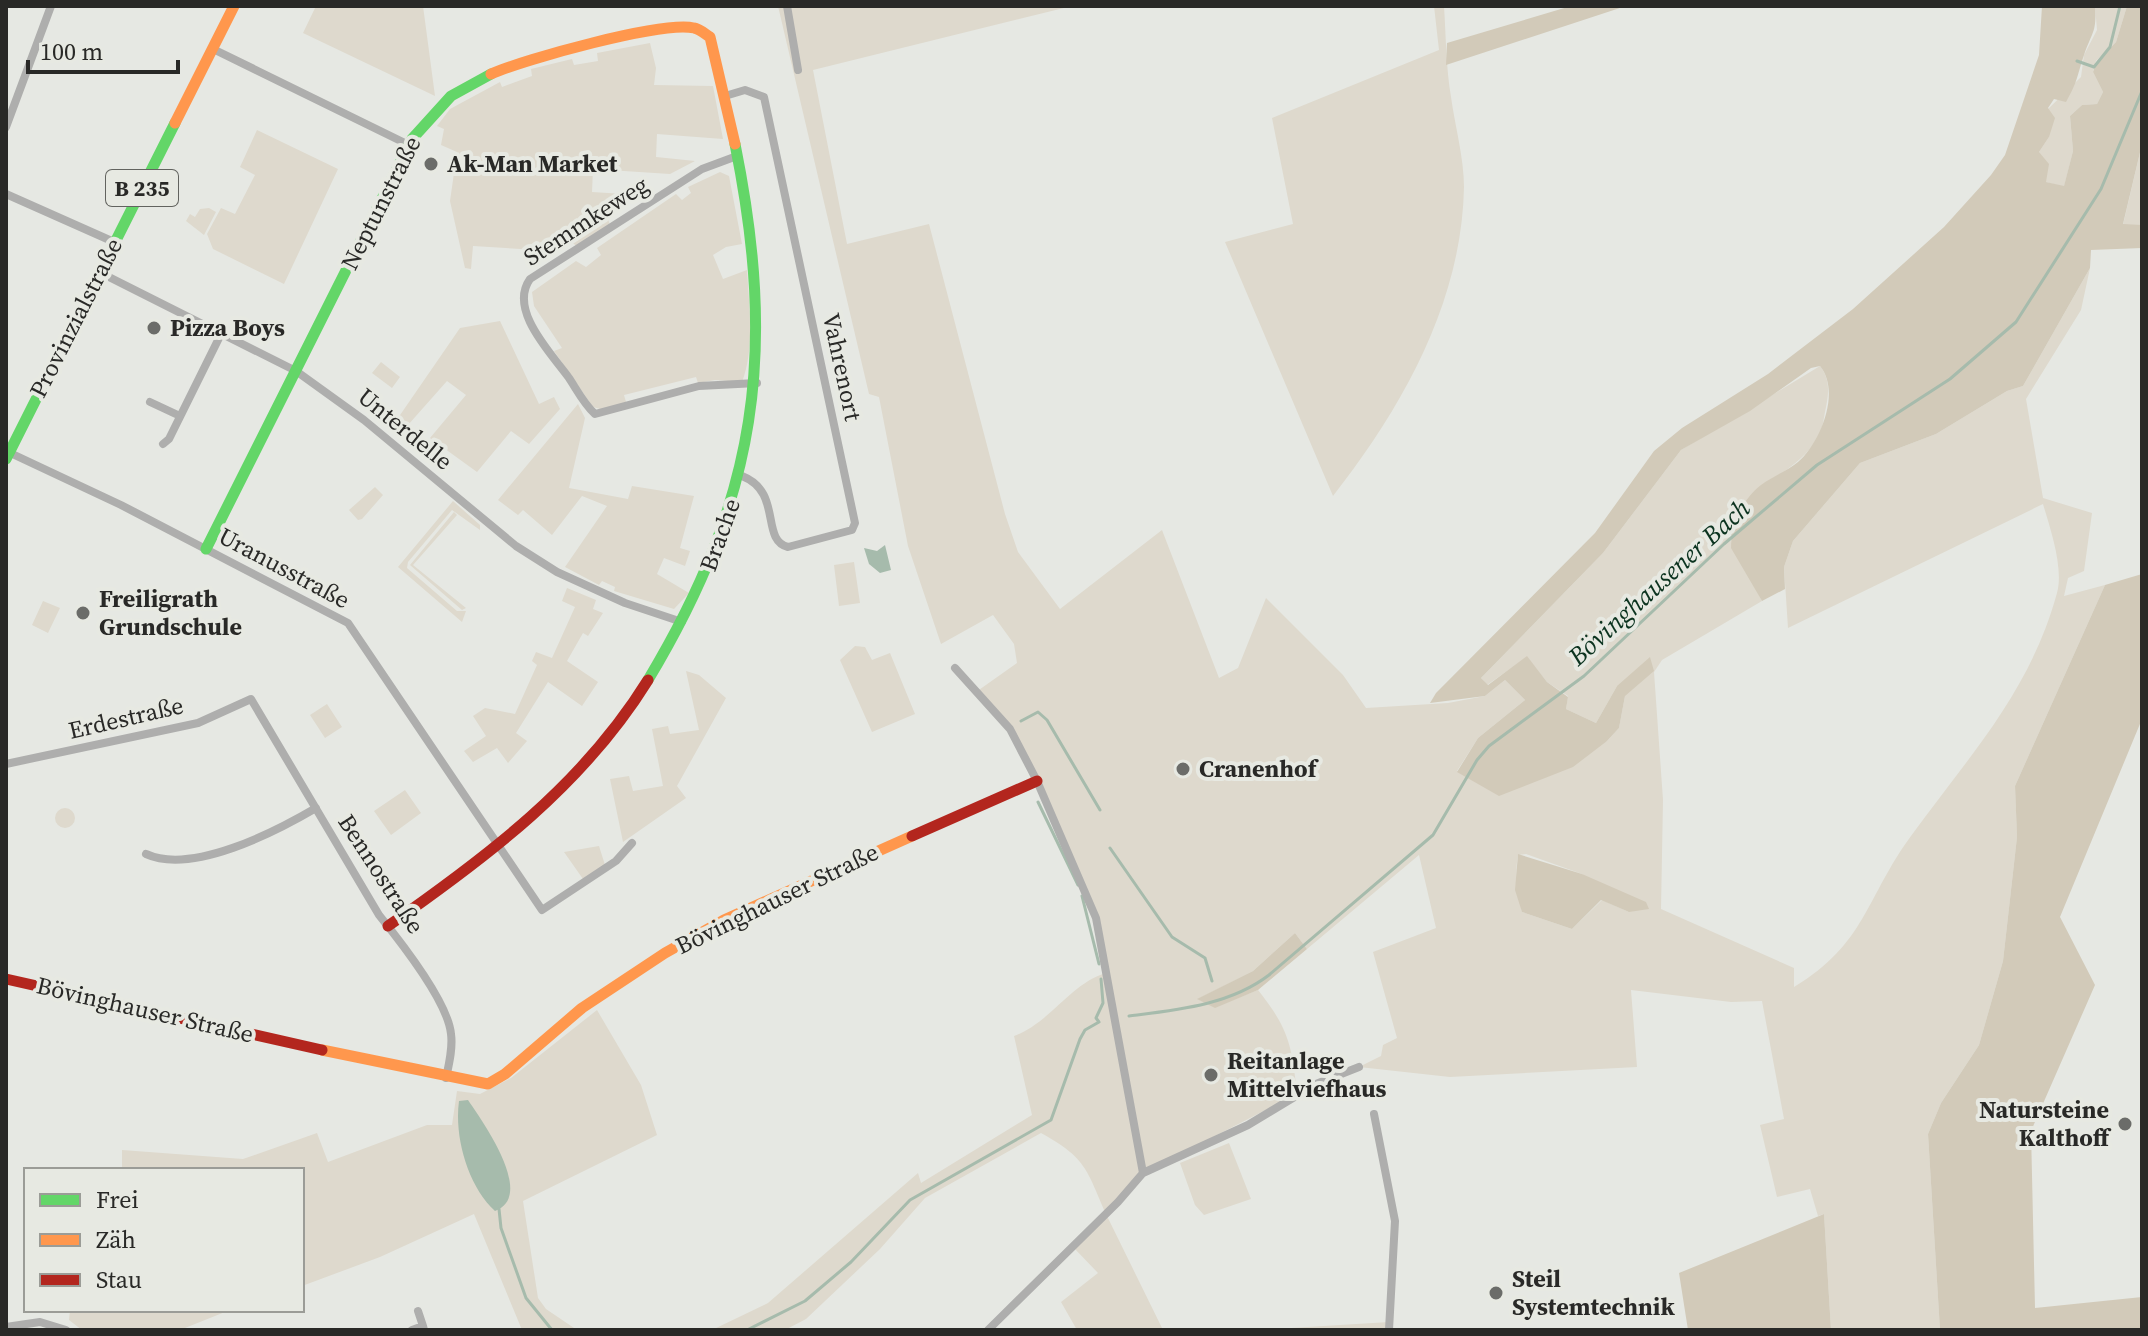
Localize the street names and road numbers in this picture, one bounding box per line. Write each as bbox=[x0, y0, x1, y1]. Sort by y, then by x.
street label: Neptunstraße bbox=[333, 130, 428, 275]
street label: Stemmkeweg bbox=[517, 168, 654, 273]
road number: B 235 bbox=[106, 170, 178, 206]
street label: Provinzialstraße bbox=[21, 232, 130, 403]
street label: Vahrenort bbox=[815, 310, 870, 424]
street label: Unterdelle bbox=[351, 380, 460, 477]
street label: Brache bbox=[691, 494, 748, 576]
street label: Uranusstraße bbox=[213, 519, 356, 616]
street label: Erdestraße bbox=[65, 688, 187, 747]
street label: Bennostraße bbox=[330, 808, 432, 940]
street label: Bövinghauser Straße bbox=[670, 835, 884, 962]
street label: Bövinghauser Straße bbox=[33, 968, 257, 1051]

